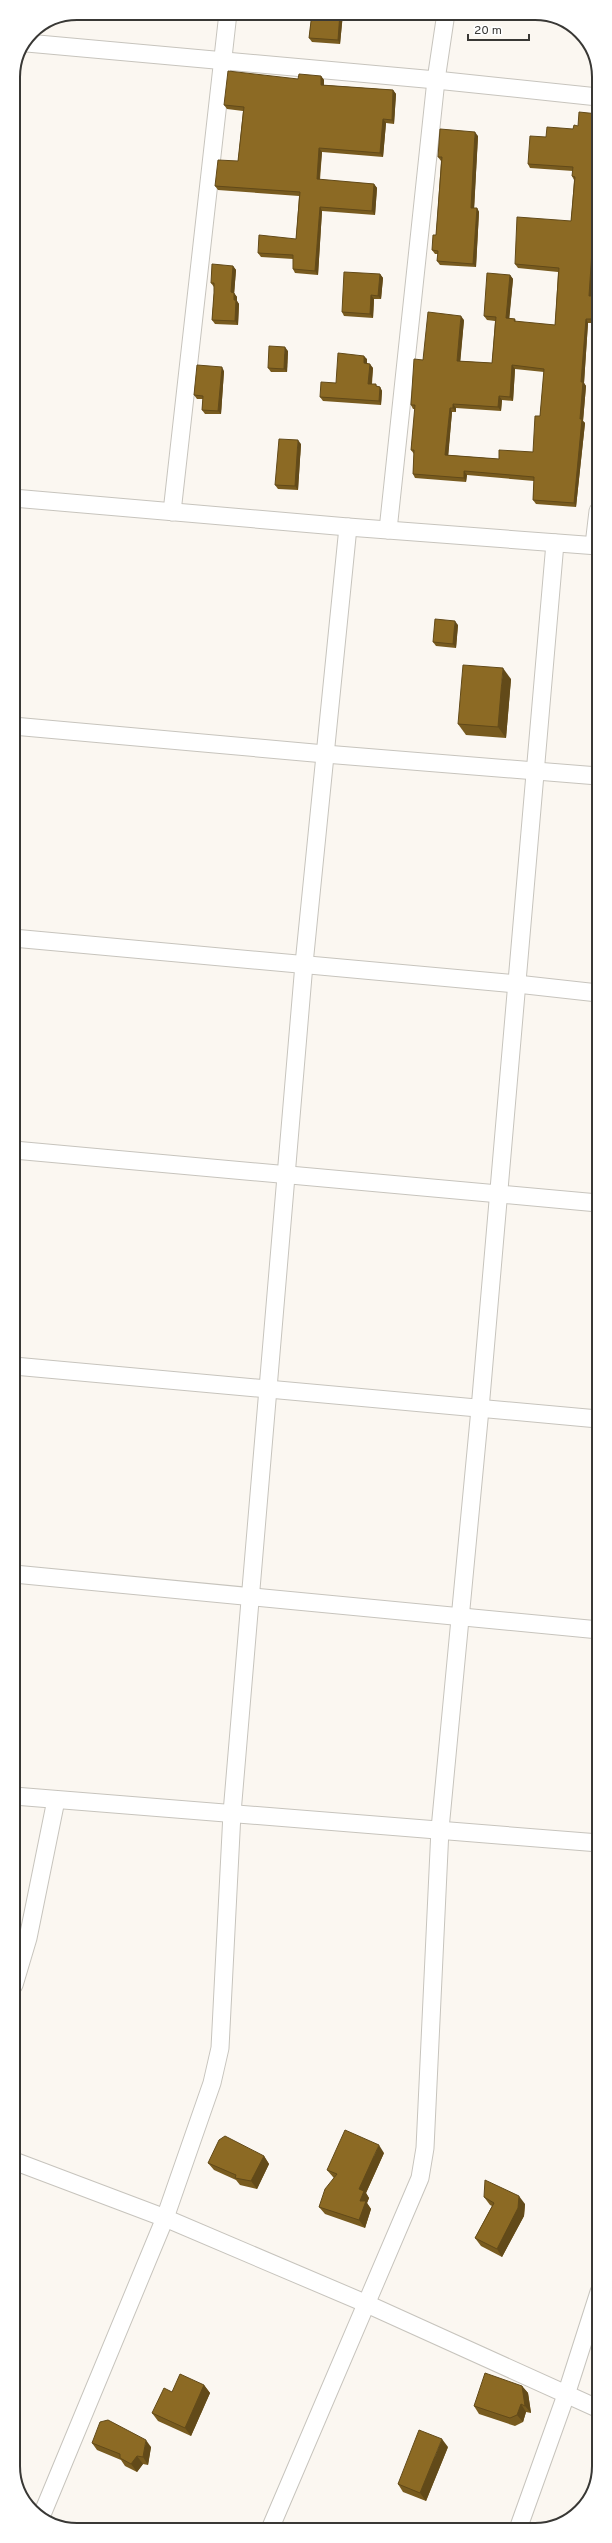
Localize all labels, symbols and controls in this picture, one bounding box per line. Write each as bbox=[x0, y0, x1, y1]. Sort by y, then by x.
scale bar bbox=[468, 16, 529, 42]
text: 20 m bbox=[474, 23, 502, 39]

